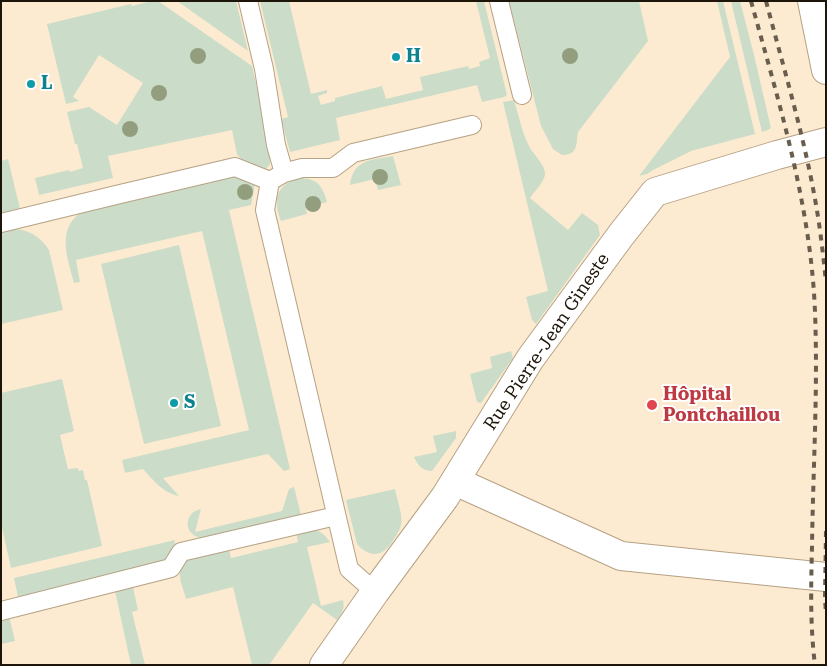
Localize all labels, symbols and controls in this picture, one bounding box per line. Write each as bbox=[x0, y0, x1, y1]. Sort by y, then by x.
place label: H bbox=[406, 46, 421, 68]
marker: H bbox=[390, 51, 402, 63]
place label: L bbox=[41, 73, 52, 95]
marker: L bbox=[25, 78, 37, 90]
street label: Rue Pierre-Jean Gineste bbox=[480, 249, 614, 435]
place label: Hôpital Pontchaillou bbox=[663, 384, 780, 426]
place label: S bbox=[184, 392, 195, 414]
marker: S bbox=[168, 397, 180, 409]
marker: Hôpital Pontchaillou bbox=[645, 398, 659, 412]

